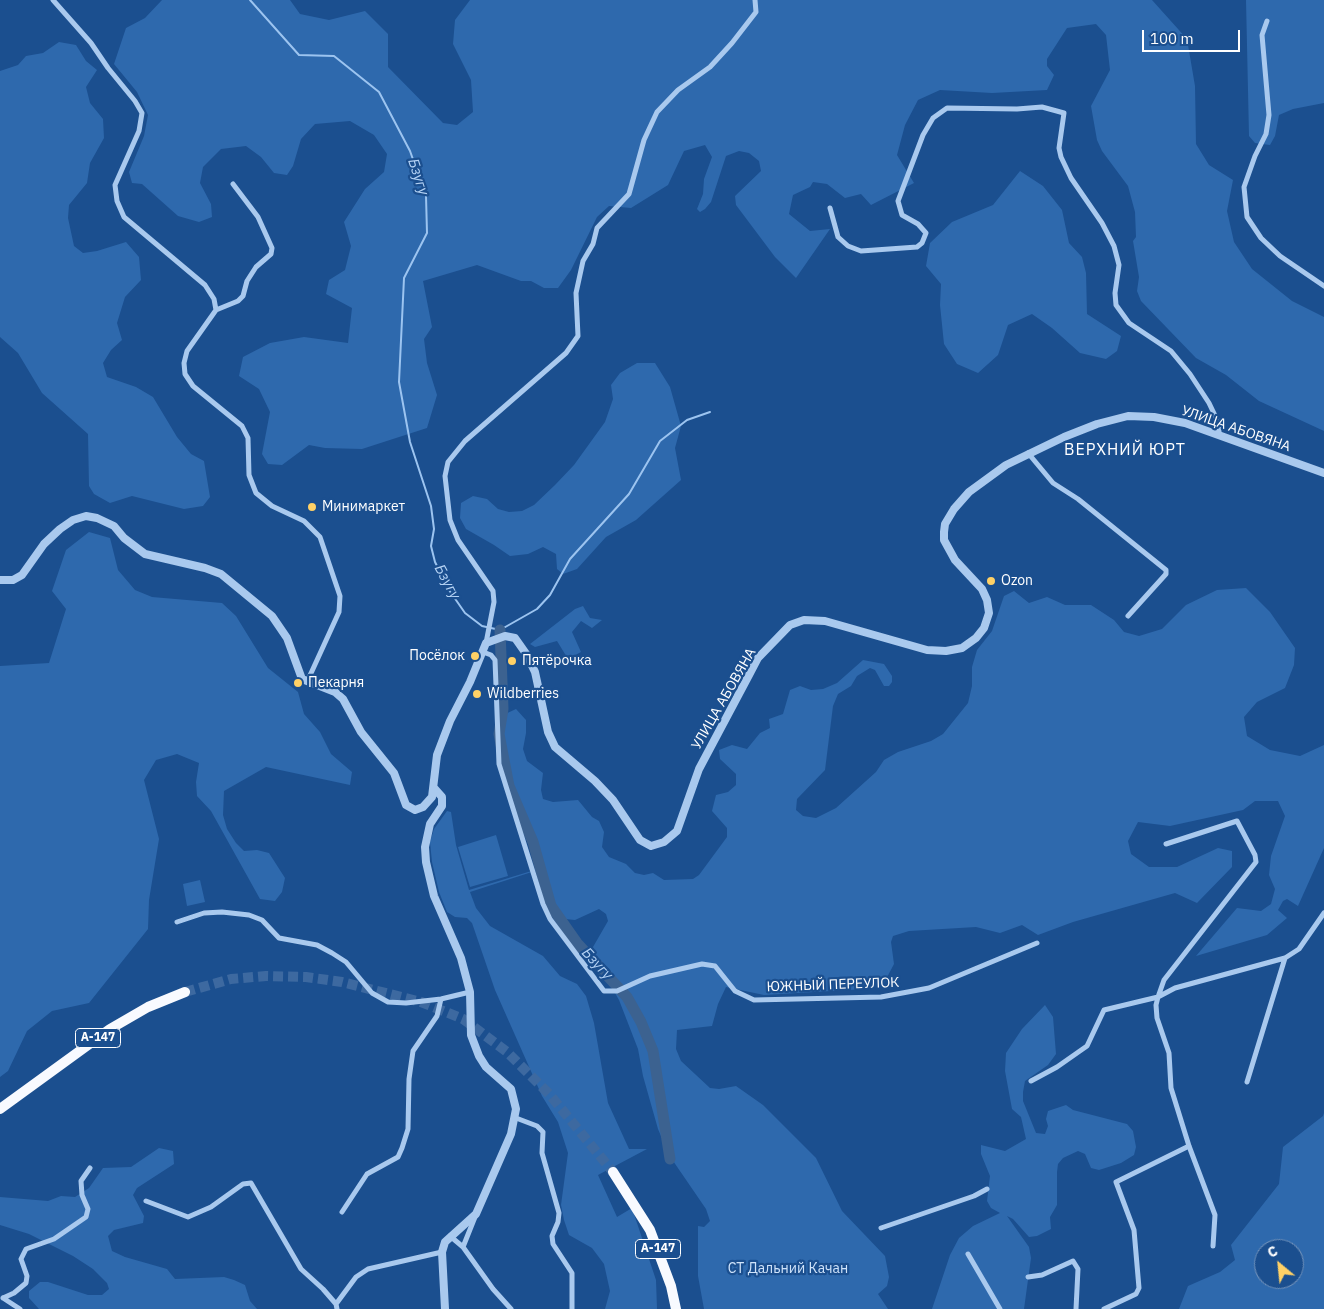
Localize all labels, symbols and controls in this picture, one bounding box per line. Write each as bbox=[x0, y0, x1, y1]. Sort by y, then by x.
scale bar bbox=[1144, 20, 1242, 52]
text: 100 m bbox=[1150, 29, 1194, 48]
water label: Бзугу bbox=[404, 156, 432, 198]
street label: УЛИЦА АБОВЯНА bbox=[1179, 402, 1293, 456]
district label: ВЕРХНИЙ ЮРТ bbox=[1063, 440, 1187, 460]
place label: Минимаркет bbox=[322, 499, 405, 515]
marker: Минимаркет bbox=[306, 501, 318, 513]
water label: Бзугу bbox=[430, 561, 464, 603]
place label: Ozon bbox=[1001, 573, 1033, 589]
marker: Ozon bbox=[985, 575, 997, 587]
street label: УЛИЦА АБОВЯНА bbox=[688, 645, 760, 753]
place label: Посёлок bbox=[409, 648, 465, 664]
marker: Посёлок bbox=[469, 650, 481, 662]
place label: Пятёрочка bbox=[522, 653, 592, 669]
marker: Пятёрочка bbox=[506, 655, 518, 667]
place label: Пекарня bbox=[308, 675, 364, 691]
marker: Пекарня bbox=[292, 677, 304, 689]
place label: Wildberries bbox=[487, 686, 559, 702]
marker: Wildberries bbox=[471, 688, 483, 700]
water label: Бзугу bbox=[578, 944, 616, 984]
street label: ЮЖНЫЙ ПЕРЕУЛОК bbox=[766, 974, 900, 996]
road number: А-147 bbox=[76, 1028, 120, 1048]
north arrow bbox=[1254, 1239, 1304, 1289]
road number: А-147 bbox=[636, 1240, 680, 1258]
text: С bbox=[1264, 1242, 1281, 1262]
park label: СТ Дальний Качан bbox=[728, 1261, 848, 1277]

